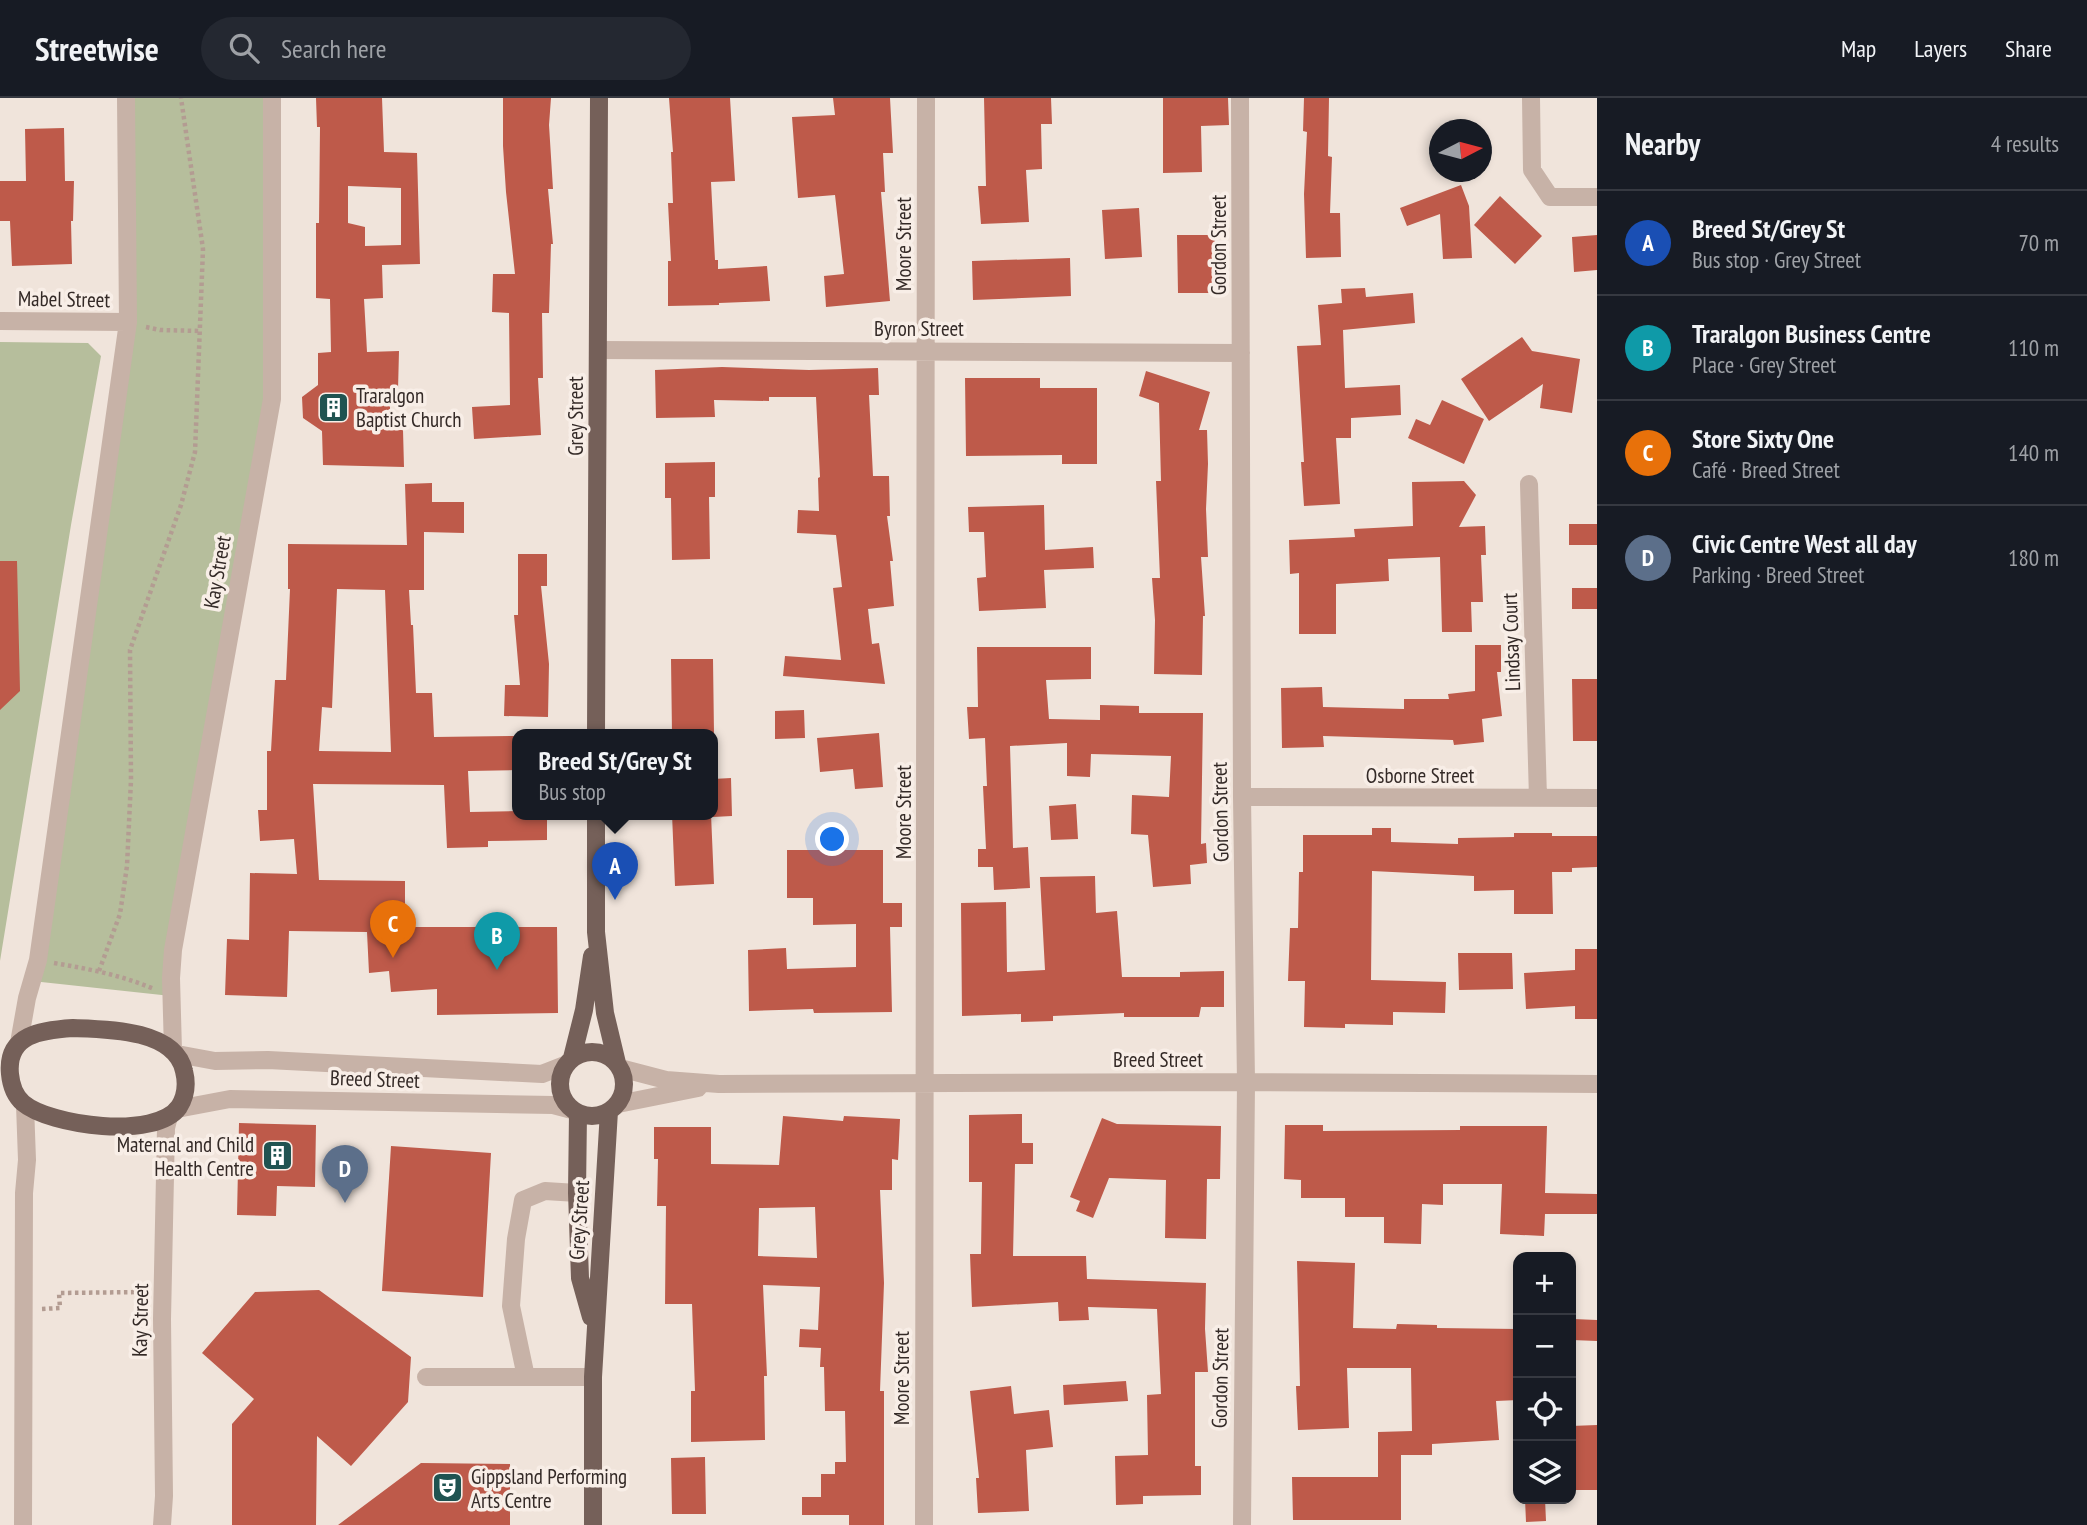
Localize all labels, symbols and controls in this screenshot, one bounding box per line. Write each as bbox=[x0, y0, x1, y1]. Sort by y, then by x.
search box bbox=[201, 17, 691, 80]
text: Streetwise bbox=[35, 27, 159, 70]
icon: search bbox=[225, 29, 263, 67]
text: Search here bbox=[281, 32, 387, 65]
text: Map bbox=[1841, 33, 1876, 64]
text: Layers bbox=[1914, 33, 1967, 64]
text: Share bbox=[2005, 33, 2052, 64]
north arrow bbox=[1429, 119, 1492, 182]
text: Nearby bbox=[1625, 124, 1700, 163]
text: 4 results bbox=[1991, 129, 2059, 158]
street label: Gordon Street bbox=[1205, 195, 1232, 295]
street label: Moore Street bbox=[890, 197, 917, 291]
text: Breed St/Grey St bbox=[1692, 212, 1845, 245]
text: A bbox=[1642, 228, 1654, 257]
text: 70 m bbox=[2018, 228, 2059, 257]
text: Bus stop · Grey Street bbox=[1692, 245, 1861, 274]
street label: Mabel Street bbox=[18, 285, 111, 313]
street label: Byron Street bbox=[874, 315, 964, 342]
text: Traralgon Business Centre bbox=[1692, 317, 1931, 350]
text: B bbox=[1642, 333, 1654, 362]
text: 110 m bbox=[2008, 333, 2059, 362]
text: Place · Grey Street bbox=[1692, 350, 1836, 379]
street label: Grey Street bbox=[562, 376, 589, 456]
place label: Traralgon Baptist Church bbox=[356, 382, 462, 433]
building icon: Traralgon Baptist Church bbox=[316, 390, 350, 424]
text: Store Sixty One bbox=[1692, 422, 1834, 455]
text: C bbox=[1643, 438, 1653, 467]
text: 140 m bbox=[2008, 438, 2059, 467]
text: Café · Breed Street bbox=[1692, 455, 1840, 484]
text: Civic Centre West all day bbox=[1692, 527, 1917, 560]
street label: Kay Street bbox=[197, 533, 237, 611]
text: D bbox=[1642, 543, 1654, 572]
text: 180 m bbox=[2008, 543, 2059, 572]
text: Parking · Breed Street bbox=[1692, 560, 1864, 589]
street label: Lindsay Court bbox=[1496, 592, 1526, 691]
popup bbox=[512, 729, 718, 820]
text: Breed St/Grey St bbox=[538, 744, 692, 777]
street label: Gordon Street bbox=[1206, 761, 1234, 862]
street label: Osborne Street bbox=[1366, 762, 1474, 789]
street label: Moore Street bbox=[890, 765, 917, 859]
text: Bus stop bbox=[538, 777, 606, 806]
your location bbox=[815, 822, 849, 856]
pin: A bbox=[592, 842, 638, 900]
pin: C bbox=[370, 900, 416, 958]
pin: B bbox=[474, 912, 520, 970]
street label: Breed Street bbox=[1113, 1046, 1203, 1073]
street label: Breed Street bbox=[330, 1064, 421, 1094]
place label: Maternal and Child Health Centre bbox=[117, 1131, 254, 1182]
building icon: Maternal and Child Health Centre bbox=[260, 1139, 294, 1173]
pin: D bbox=[322, 1145, 368, 1203]
street label: Grey Street bbox=[563, 1179, 595, 1261]
map controls bbox=[1513, 1252, 1576, 1504]
button: + bbox=[1513, 1252, 1576, 1315]
street label: Kay Street bbox=[126, 1283, 154, 1357]
button: − bbox=[1513, 1315, 1576, 1378]
street label: Gordon Street bbox=[1206, 1327, 1234, 1428]
street label: Moore Street bbox=[888, 1331, 915, 1425]
button: locate bbox=[1513, 1378, 1576, 1441]
button: layers bbox=[1513, 1441, 1576, 1504]
place label: Gippsland Performing Arts Centre bbox=[471, 1463, 627, 1514]
theatre icon: Gippsland Performing Arts Centre bbox=[431, 1471, 465, 1505]

